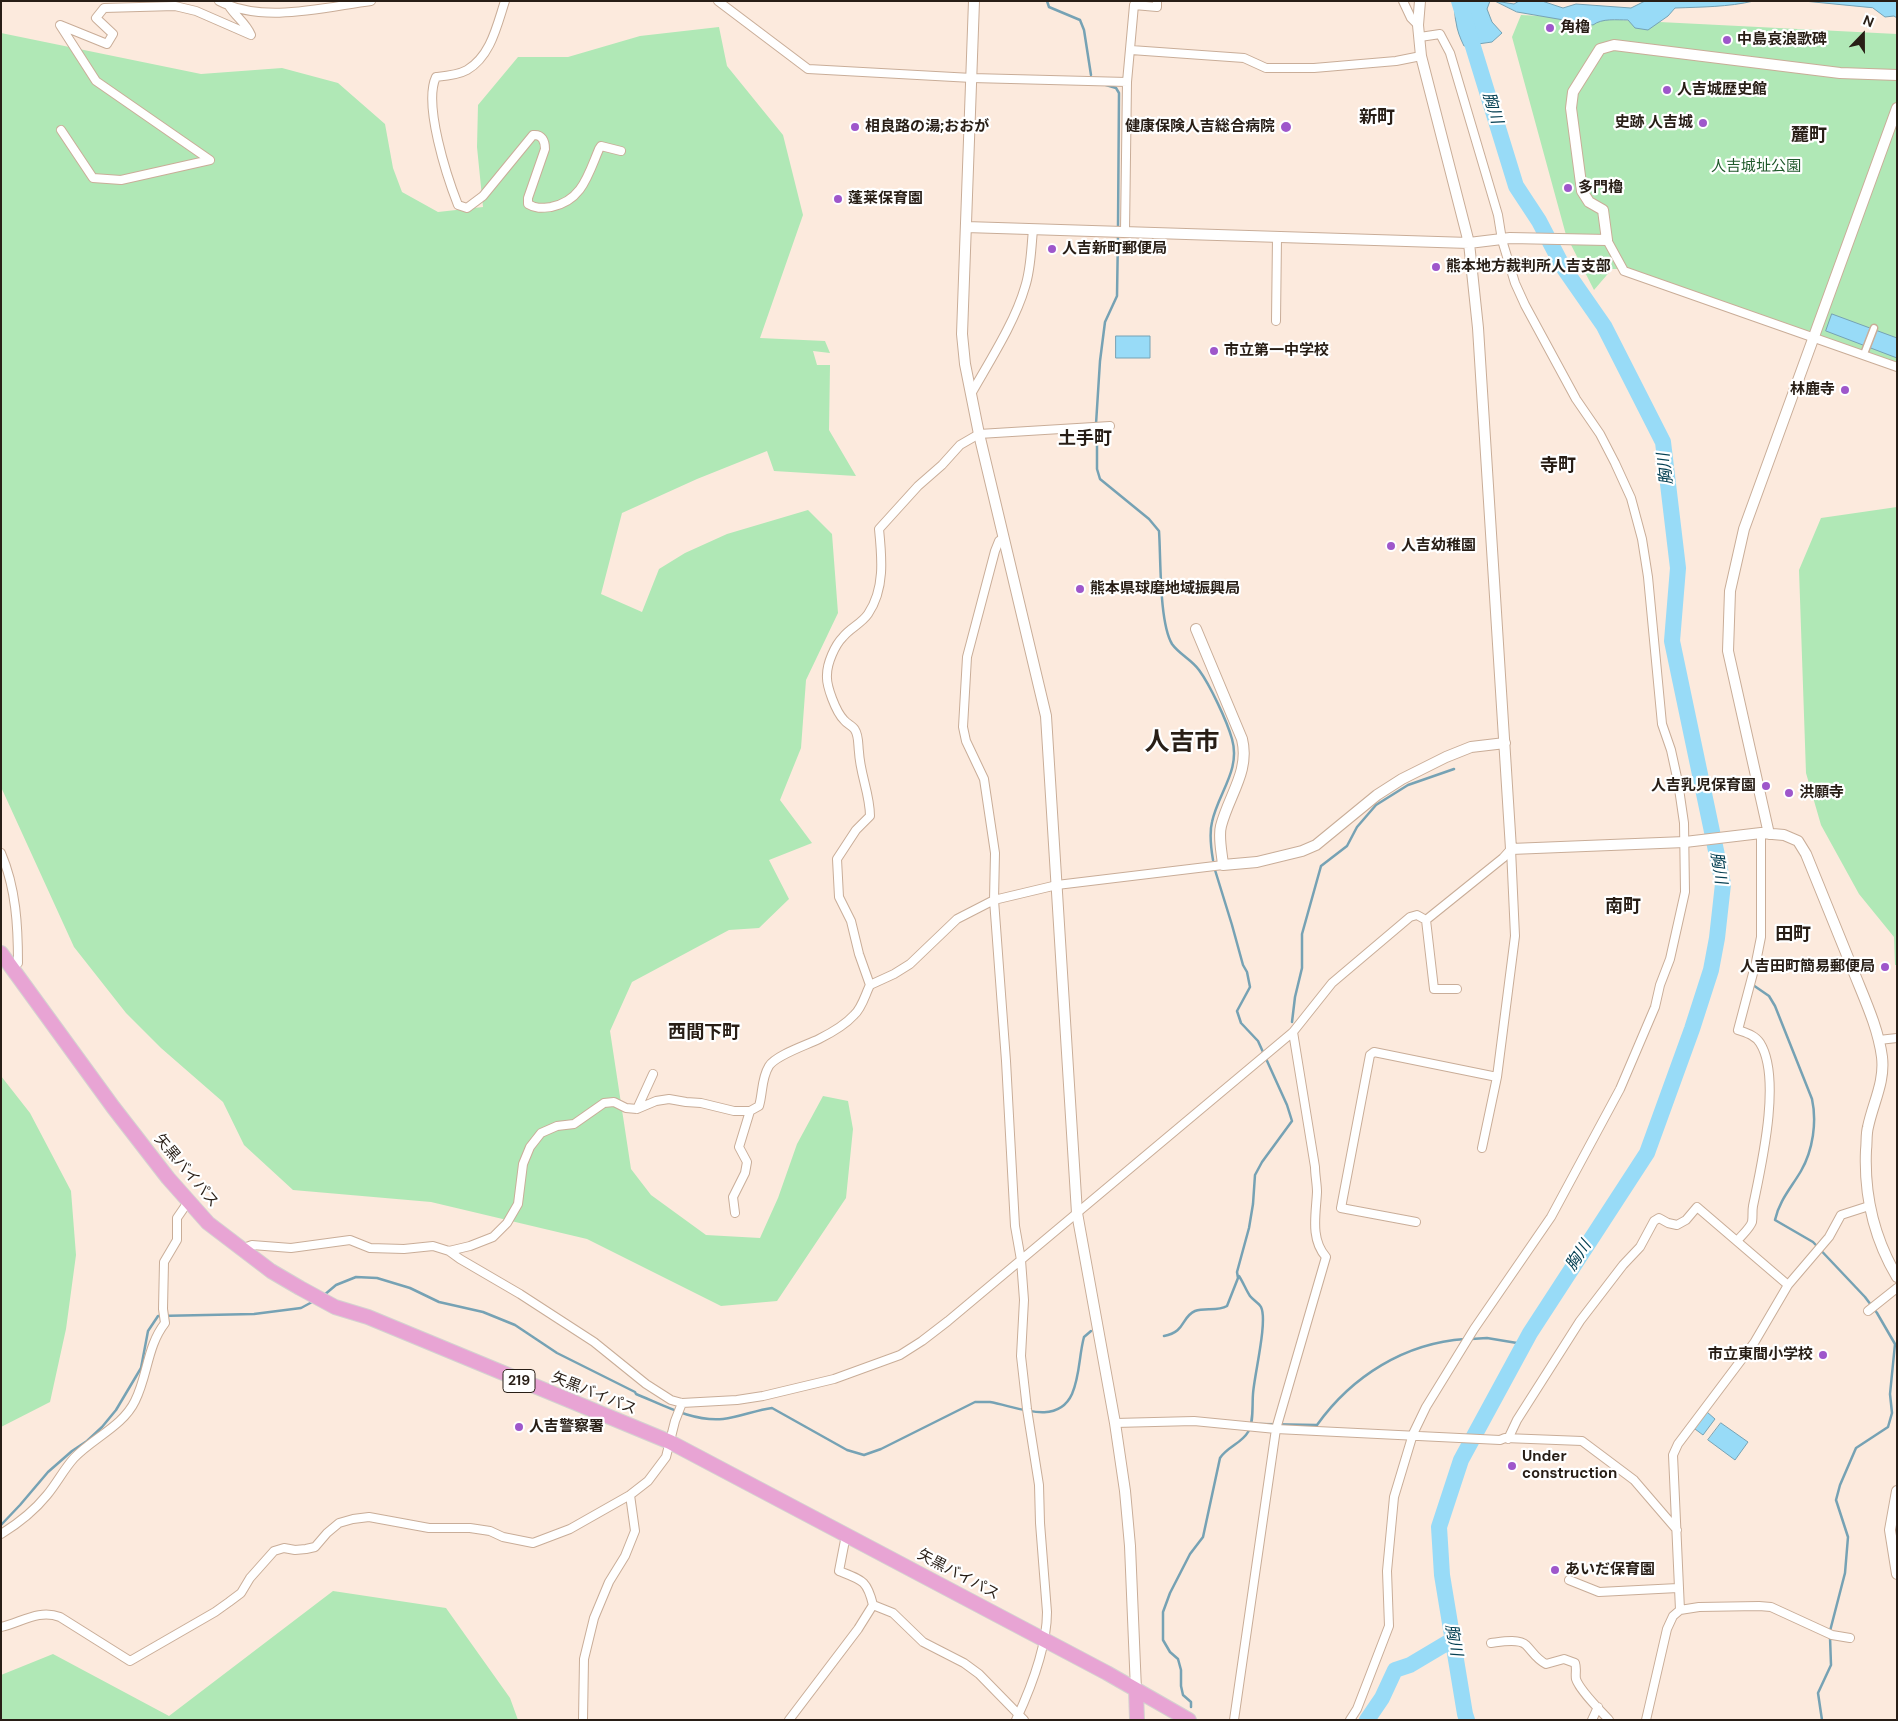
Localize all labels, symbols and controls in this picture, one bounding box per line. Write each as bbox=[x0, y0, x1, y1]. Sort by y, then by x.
north arrow bbox=[1838, 10, 1888, 60]
text: N bbox=[1861, 11, 1877, 31]
place label: 角櫓 bbox=[1560, 19, 1590, 37]
marker: 角櫓 bbox=[1544, 22, 1556, 34]
place label: 中島哀浪歌碑 bbox=[1737, 31, 1827, 49]
marker: 中島哀浪歌碑 bbox=[1721, 34, 1733, 46]
place label: 人吉城歴史館 bbox=[1677, 81, 1767, 99]
marker: 人吉城歴史館 bbox=[1661, 84, 1673, 96]
water label: 胸川 bbox=[1478, 90, 1506, 126]
district label: 新町 bbox=[1359, 107, 1395, 129]
place label: 史跡 人吉城 bbox=[1614, 114, 1693, 132]
marker: 史跡 人吉城 bbox=[1697, 117, 1709, 129]
place label: 相良路の湯;おおが bbox=[865, 118, 989, 136]
place label: 健康保険人吉総合病院 bbox=[1125, 118, 1275, 136]
marker: 健康保険人吉総合病院 bbox=[1279, 120, 1293, 134]
marker: 相良路の湯;おおが bbox=[849, 121, 861, 133]
district label: 麓町 bbox=[1791, 125, 1827, 147]
park label: 人吉城址公園 bbox=[1711, 158, 1801, 176]
place label: 多門櫓 bbox=[1578, 179, 1623, 197]
marker: 多門櫓 bbox=[1562, 182, 1574, 194]
place label: 蓬莱保育園 bbox=[848, 190, 923, 208]
marker: 蓬莱保育園 bbox=[832, 193, 844, 205]
place label: 人吉新町郵便局 bbox=[1062, 240, 1167, 258]
marker: 人吉新町郵便局 bbox=[1046, 243, 1058, 255]
place label: 熊本地方裁判所人吉支部 bbox=[1446, 258, 1611, 276]
marker: 熊本地方裁判所人吉支部 bbox=[1430, 261, 1442, 273]
place label: 市立第一中学校 bbox=[1224, 342, 1329, 360]
marker: 市立第一中学校 bbox=[1208, 345, 1220, 357]
place label: 林鹿寺 bbox=[1790, 381, 1835, 399]
marker: 林鹿寺 bbox=[1839, 384, 1851, 396]
district label: 土手町 bbox=[1058, 428, 1112, 450]
water label: 胸川 bbox=[1655, 452, 1677, 486]
district label: 寺町 bbox=[1540, 455, 1576, 477]
place label: 人吉幼稚園 bbox=[1401, 537, 1476, 555]
marker: 人吉幼稚園 bbox=[1385, 540, 1397, 552]
place label: 熊本県球磨地域振興局 bbox=[1090, 580, 1240, 598]
marker: 熊本県球磨地域振興局 bbox=[1074, 583, 1086, 595]
district label: 人吉市 bbox=[1145, 728, 1219, 758]
place label: 人吉乳児保育園 bbox=[1651, 777, 1756, 795]
marker: 人吉乳児保育園 bbox=[1760, 780, 1772, 792]
place label: 洪願寺 bbox=[1799, 784, 1844, 802]
marker: 洪願寺 bbox=[1783, 787, 1795, 799]
water label: 胸川 bbox=[1706, 851, 1730, 885]
district label: 南町 bbox=[1605, 896, 1641, 918]
district label: 田町 bbox=[1775, 924, 1811, 946]
place label: 人吉田町簡易郵便局 bbox=[1740, 958, 1875, 976]
marker: 人吉田町簡易郵便局 bbox=[1879, 961, 1891, 973]
district label: 西間下町 bbox=[668, 1022, 740, 1044]
street label: 矢黒バイパス bbox=[150, 1131, 222, 1211]
water label: 胸川 bbox=[1562, 1237, 1596, 1275]
place label: 市立東間小学校 bbox=[1708, 1346, 1813, 1364]
marker: 市立東間小学校 bbox=[1817, 1349, 1829, 1361]
street label: 矢黒バイパス bbox=[549, 1369, 639, 1419]
road number: 219 bbox=[503, 1370, 535, 1392]
place label: 人吉警察署 bbox=[529, 1418, 604, 1436]
marker: 人吉警察署 bbox=[513, 1421, 525, 1433]
place label: Under construction bbox=[1522, 1448, 1617, 1483]
marker: Under construction bbox=[1506, 1460, 1518, 1472]
street label: 矢黒バイパス bbox=[914, 1546, 1002, 1604]
place label: あいだ保育園 bbox=[1565, 1561, 1655, 1579]
marker: あいだ保育園 bbox=[1549, 1564, 1561, 1576]
water label: 胸川 bbox=[1441, 1623, 1465, 1657]

